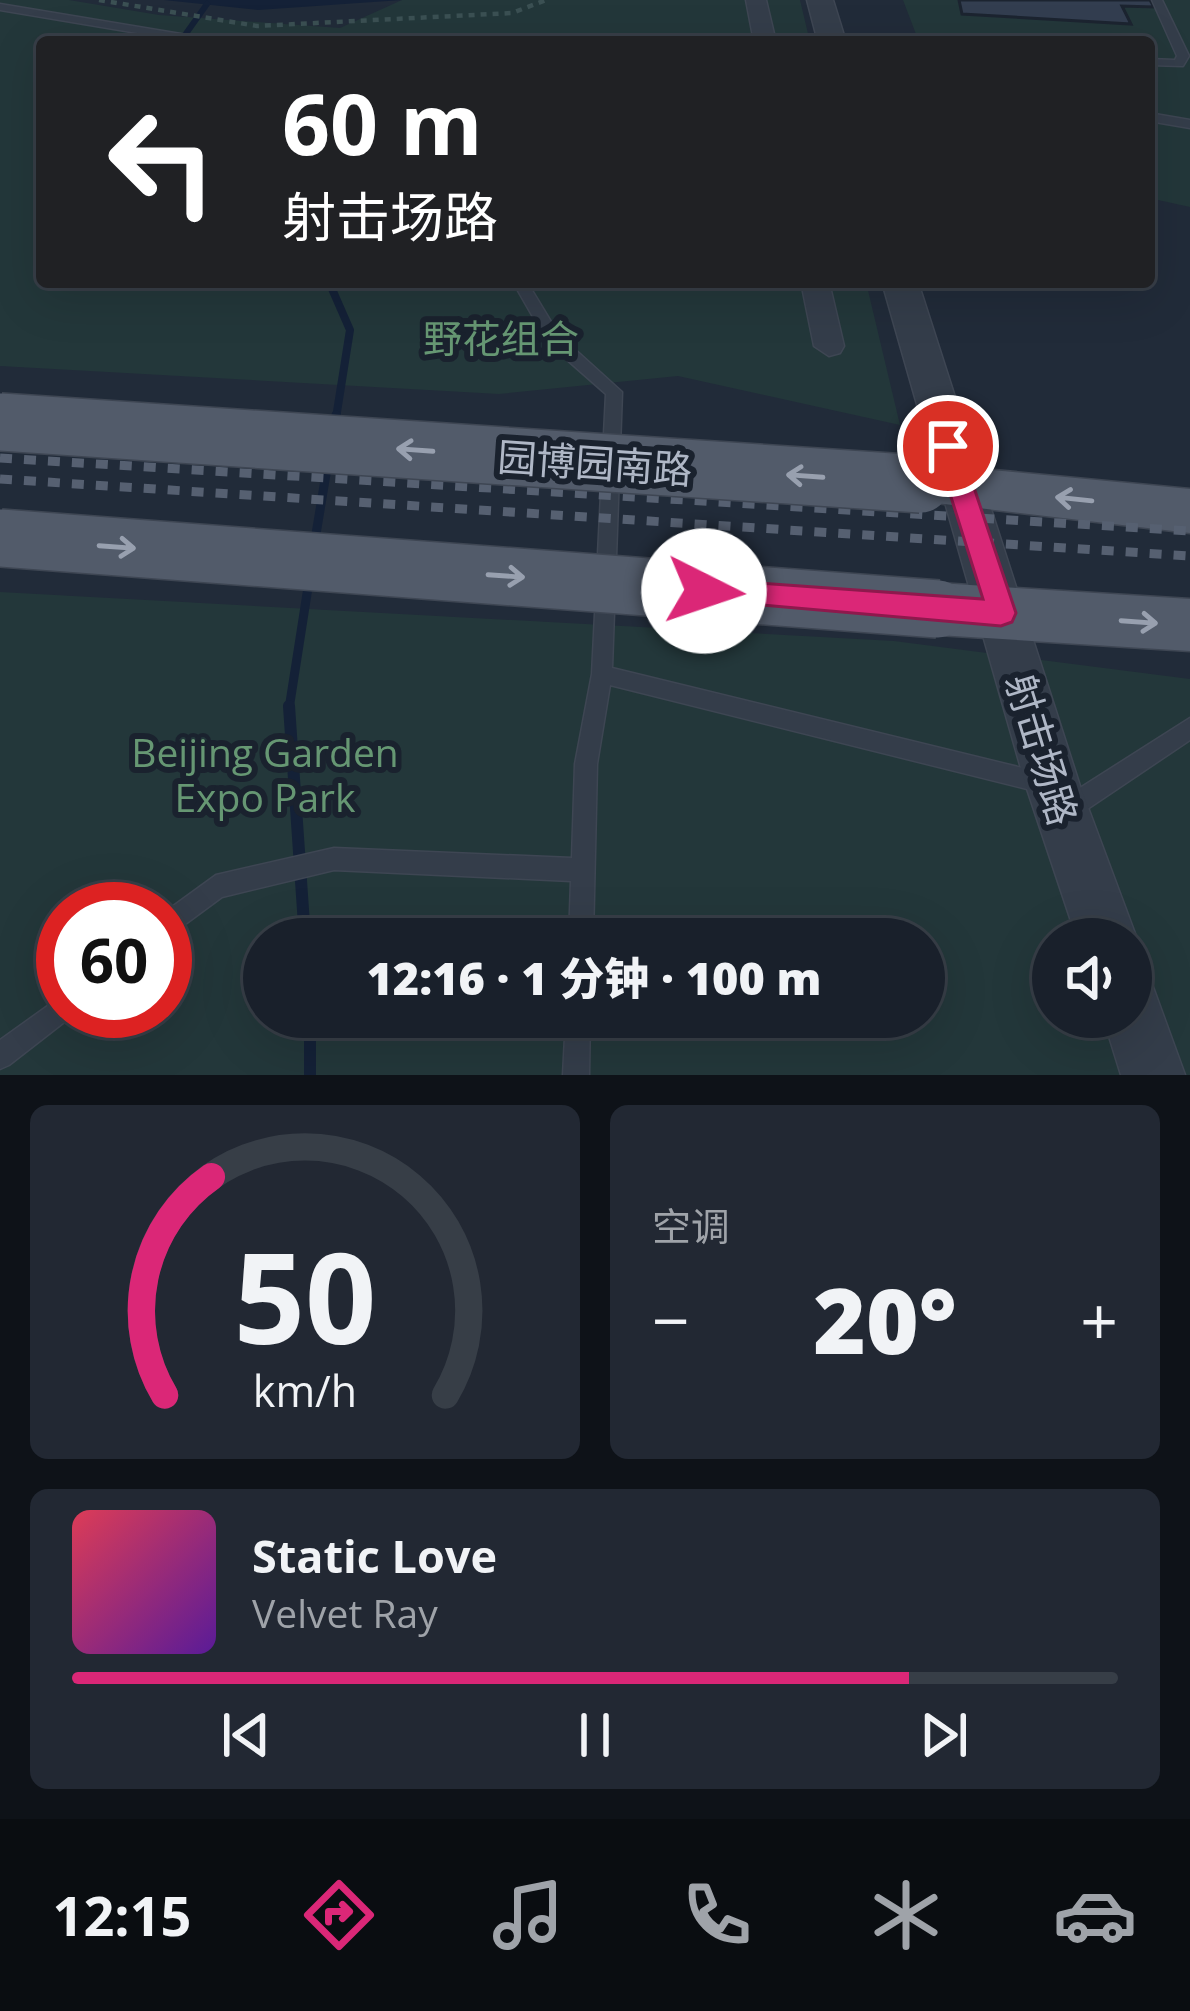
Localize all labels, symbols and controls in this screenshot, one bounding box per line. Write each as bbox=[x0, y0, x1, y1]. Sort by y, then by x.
text: 60 m bbox=[282, 65, 482, 180]
icon: left bbox=[84, 84, 240, 240]
text: 射击场路 bbox=[282, 179, 498, 253]
park label: 野花组合 bbox=[423, 311, 579, 364]
pin bbox=[897, 395, 999, 497]
icon: arrive bbox=[915, 413, 981, 479]
street label: 园博园南路 bbox=[496, 429, 694, 495]
one-way arrow bbox=[396, 439, 435, 462]
one-way arrow bbox=[786, 465, 825, 488]
one-way arrow bbox=[1055, 487, 1094, 510]
position arrow bbox=[641, 528, 767, 654]
one-way arrow bbox=[97, 536, 136, 559]
one-way arrow bbox=[486, 565, 525, 588]
one-way arrow bbox=[1119, 611, 1158, 634]
street label: 射击场路 bbox=[995, 667, 1091, 831]
park label: Beijing Garden Expo Park bbox=[131, 725, 399, 823]
speed limit sign: 60 bbox=[36, 882, 192, 1038]
map controls bbox=[1032, 918, 1152, 1038]
button: sound bbox=[1032, 918, 1152, 1038]
text: 12:16 · 1 分钟 · 100 m bbox=[366, 947, 822, 1008]
text: 空调 bbox=[652, 1199, 730, 1252]
text: 50 bbox=[234, 1211, 376, 1381]
text: 20° bbox=[813, 1258, 957, 1380]
text: − bbox=[652, 1274, 690, 1364]
text: + bbox=[1080, 1274, 1118, 1364]
text: km/h bbox=[253, 1361, 357, 1420]
text: Static Love bbox=[252, 1525, 497, 1586]
text: Velvet Ray bbox=[252, 1586, 438, 1639]
icon: previous bbox=[213, 1702, 279, 1768]
icon: pause bbox=[562, 1702, 628, 1768]
icon: next bbox=[911, 1702, 977, 1768]
icon: directions bbox=[297, 1873, 381, 1957]
icon: music bbox=[486, 1873, 570, 1957]
icon: phone bbox=[675, 1873, 759, 1957]
icon: climate bbox=[864, 1873, 948, 1957]
icon: car bbox=[1053, 1873, 1137, 1957]
text: 12:15 bbox=[53, 1878, 191, 1952]

